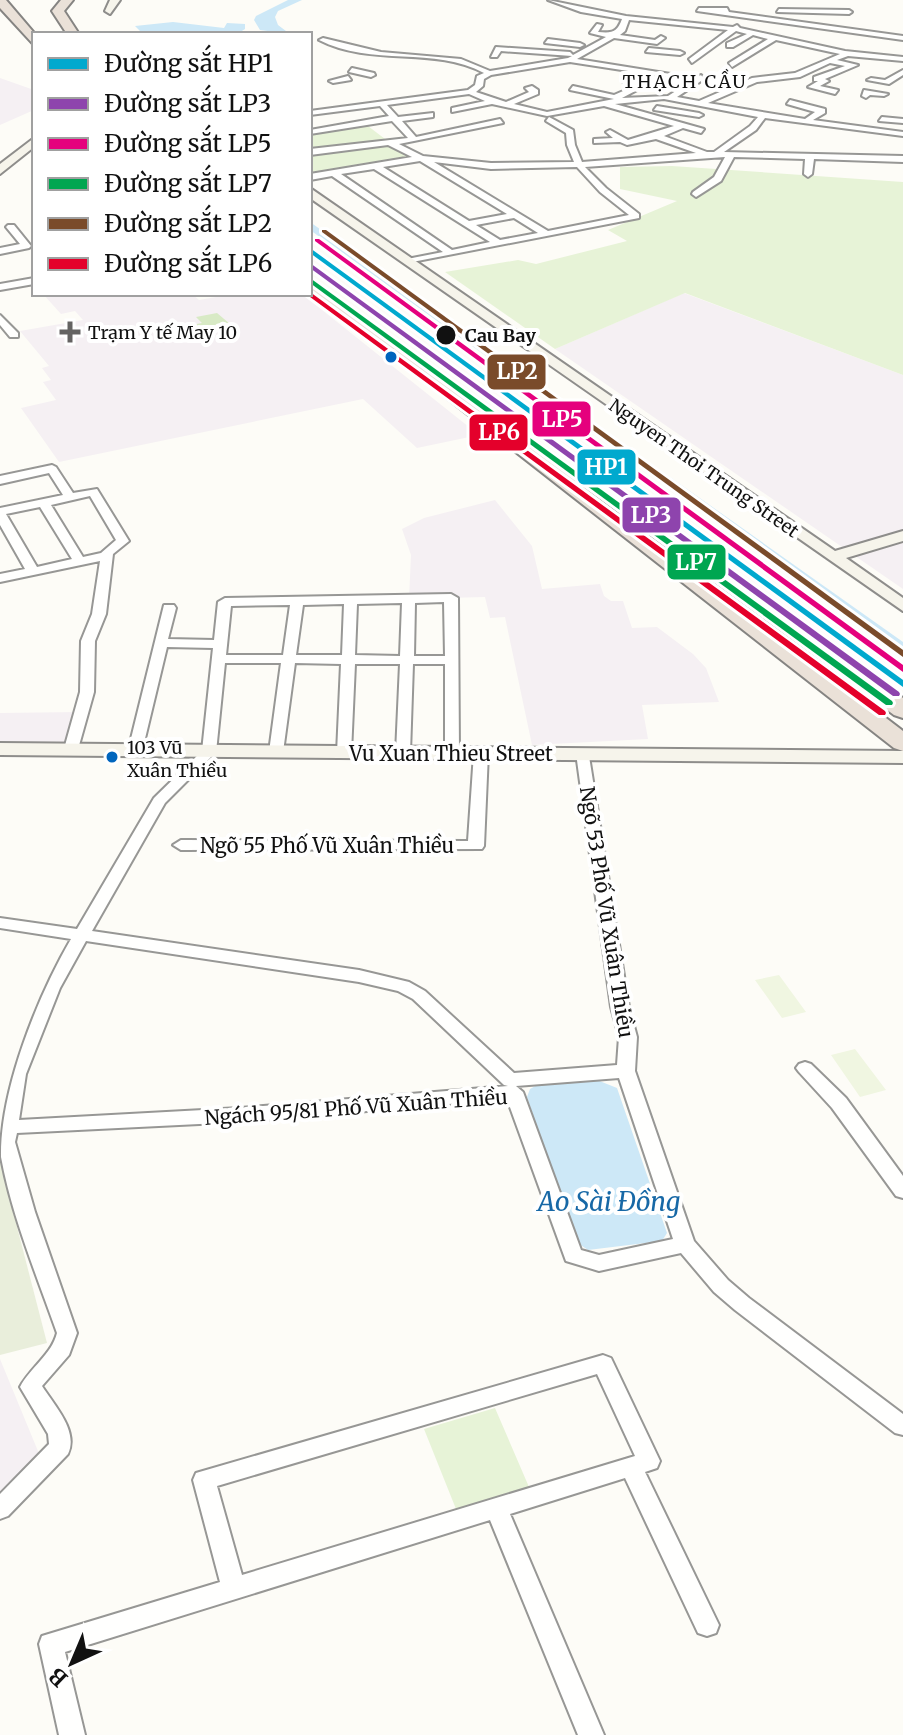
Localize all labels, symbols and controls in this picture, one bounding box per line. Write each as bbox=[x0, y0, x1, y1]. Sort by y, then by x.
legend bbox=[32, 32, 312, 296]
text: Đường sắt HP1 bbox=[104, 44, 273, 79]
district label: THẠCH CẦU bbox=[623, 68, 747, 93]
text: Đường sắt LP3 bbox=[104, 84, 271, 119]
text: Đường sắt LP5 bbox=[104, 124, 272, 159]
text: Đường sắt LP7 bbox=[104, 164, 272, 199]
text: Đường sắt LP2 bbox=[104, 204, 272, 239]
text: Đường sắt LP6 bbox=[104, 244, 272, 279]
marker: Trạm Y tế May 10 bbox=[59, 321, 81, 343]
place label: Trạm Y tế May 10 bbox=[88, 321, 237, 344]
marker: Cau Bay bbox=[434, 323, 458, 347]
place label: Cau Bay bbox=[465, 324, 536, 347]
unlabelled marker bbox=[383, 349, 399, 365]
line badge: LP2 bbox=[486, 353, 547, 391]
text: LP2 bbox=[496, 357, 538, 385]
street label: Nguyen Thoi Trung Street bbox=[605, 394, 803, 542]
line badge: LP5 bbox=[531, 400, 592, 438]
text: LP5 bbox=[541, 405, 583, 433]
line badge: LP6 bbox=[468, 413, 529, 452]
text: LP6 bbox=[478, 418, 520, 446]
line badge: HP1 bbox=[576, 448, 637, 486]
text: HP1 bbox=[585, 453, 627, 481]
line badge: LP3 bbox=[621, 496, 682, 534]
text: LP3 bbox=[631, 501, 671, 529]
line badge: LP7 bbox=[666, 543, 727, 581]
text: LP7 bbox=[675, 548, 717, 576]
place label: 103 Vũ Xuân Thiều bbox=[127, 736, 227, 782]
street label: Vu Xuan Thieu Street bbox=[348, 741, 553, 766]
marker: 103 Vũ Xuân Thiều bbox=[104, 749, 120, 765]
street label: Ngõ 53 Phố Vũ Xuân Thiều bbox=[575, 785, 639, 1039]
street label: Ngõ 55 Phố Vũ Xuân Thiều bbox=[200, 833, 454, 858]
street label: Ngách 95/81 Phố Vũ Xuân Thiều bbox=[204, 1084, 508, 1130]
water label: Ao Sài Đồng bbox=[536, 1185, 680, 1218]
north arrow bbox=[32, 1623, 112, 1703]
text: B bbox=[43, 1662, 73, 1693]

